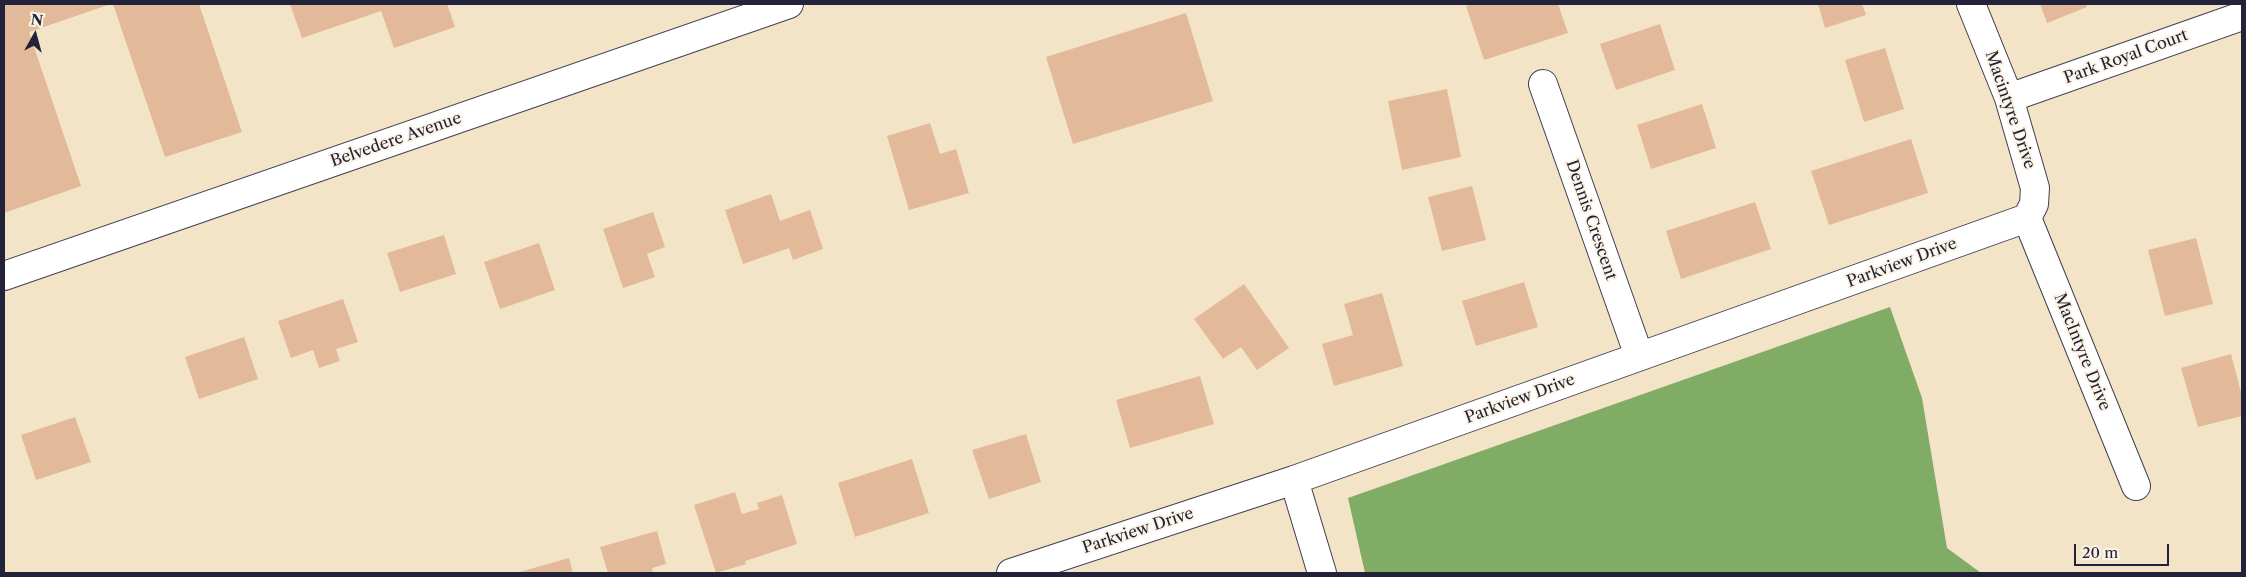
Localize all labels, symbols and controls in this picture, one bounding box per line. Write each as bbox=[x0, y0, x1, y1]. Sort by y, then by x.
north arrow bbox=[10, 10, 60, 60]
text: N bbox=[30, 10, 44, 30]
street label: Park Royal Court bbox=[2062, 26, 2190, 88]
street label: Macintyre Drive bbox=[1981, 48, 2039, 172]
street label: Belvedere Avenue bbox=[328, 109, 464, 171]
street label: Dennis Crescent bbox=[1561, 157, 1621, 283]
street label: Parkview Drive bbox=[1844, 234, 1960, 292]
street label: MacIntyre Drive bbox=[2050, 291, 2114, 413]
street label: Parkview Drive bbox=[1462, 370, 1578, 428]
street label: Parkview Drive bbox=[1080, 504, 1196, 558]
scale bar bbox=[2076, 534, 2171, 566]
text: 20 m bbox=[2082, 543, 2118, 562]

